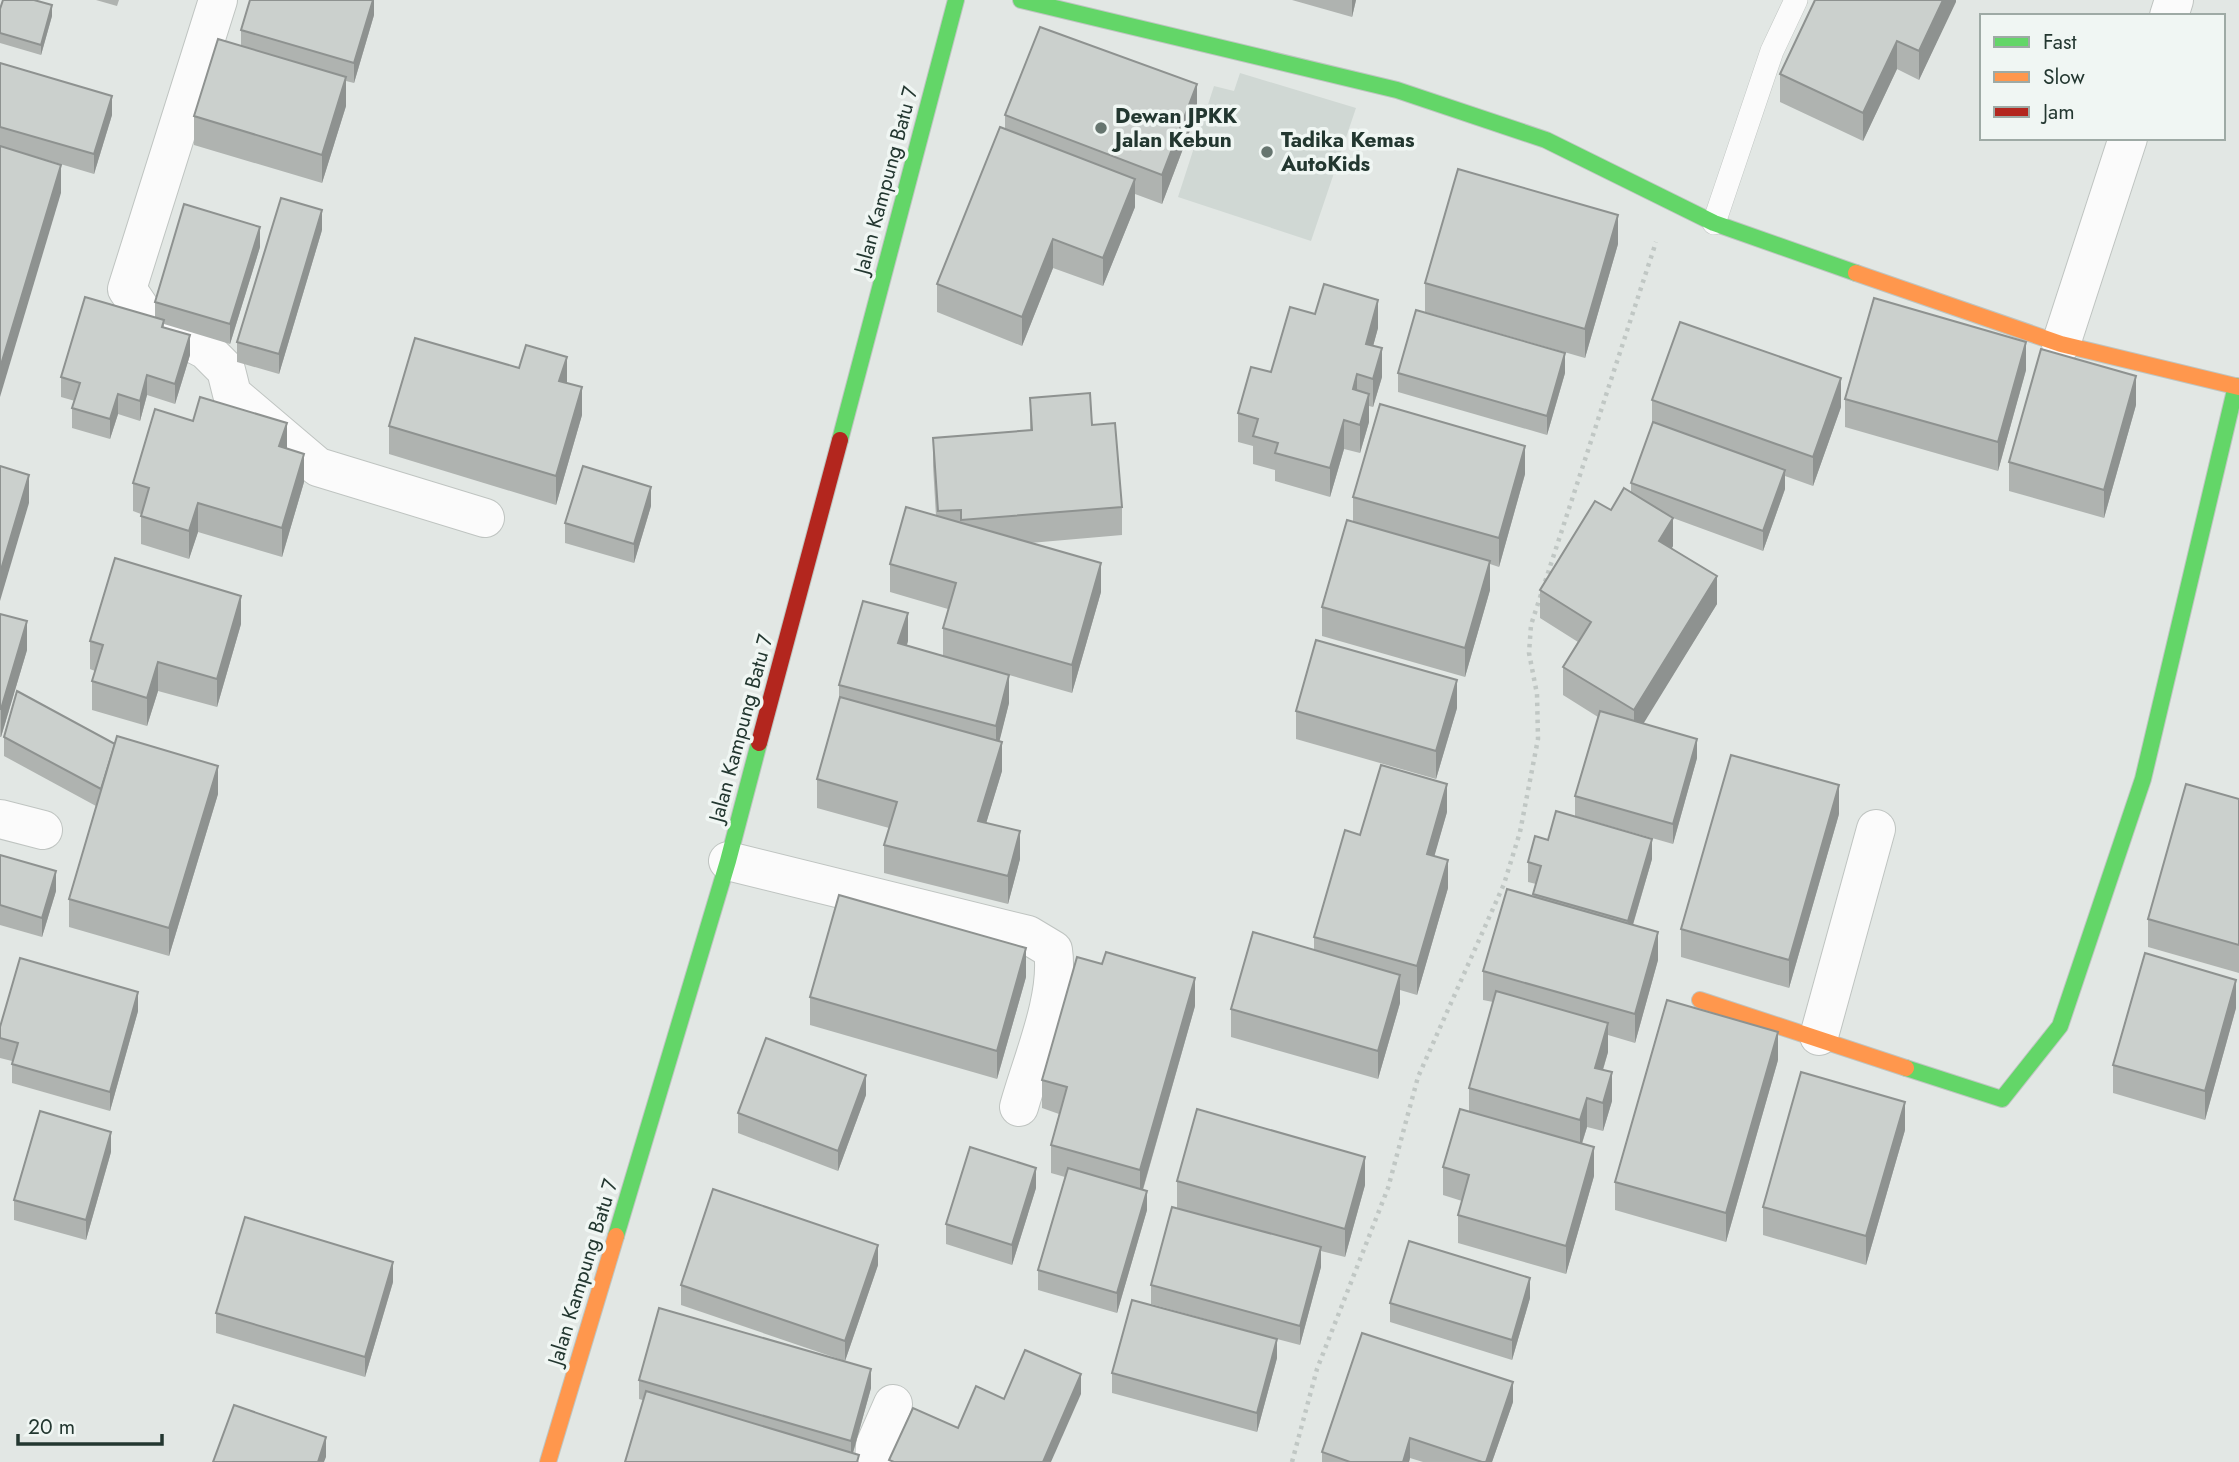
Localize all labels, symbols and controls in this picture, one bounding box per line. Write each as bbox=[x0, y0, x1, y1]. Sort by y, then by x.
legend bbox=[1980, 14, 2225, 140]
text: Fast bbox=[2043, 27, 2076, 57]
text: Slow bbox=[2043, 62, 2085, 92]
street label: Jalan Kampung Batu 7 bbox=[846, 83, 925, 280]
text: Jam bbox=[2040, 97, 2075, 127]
place label: Dewan JPKK Jalan Kebun bbox=[1111, 101, 1237, 155]
marker: Dewan JPKK Jalan Kebun bbox=[1093, 120, 1109, 136]
place label: Tadika Kemas AutoKids bbox=[1280, 125, 1415, 179]
marker: Tadika Kemas AutoKids bbox=[1259, 144, 1275, 160]
street label: Jalan Kampung Batu 7 bbox=[701, 631, 780, 828]
street label: Jalan Kampung Batu 7 bbox=[540, 1175, 626, 1372]
scale bar bbox=[18, 1402, 161, 1446]
text: 20 m bbox=[28, 1412, 75, 1442]

